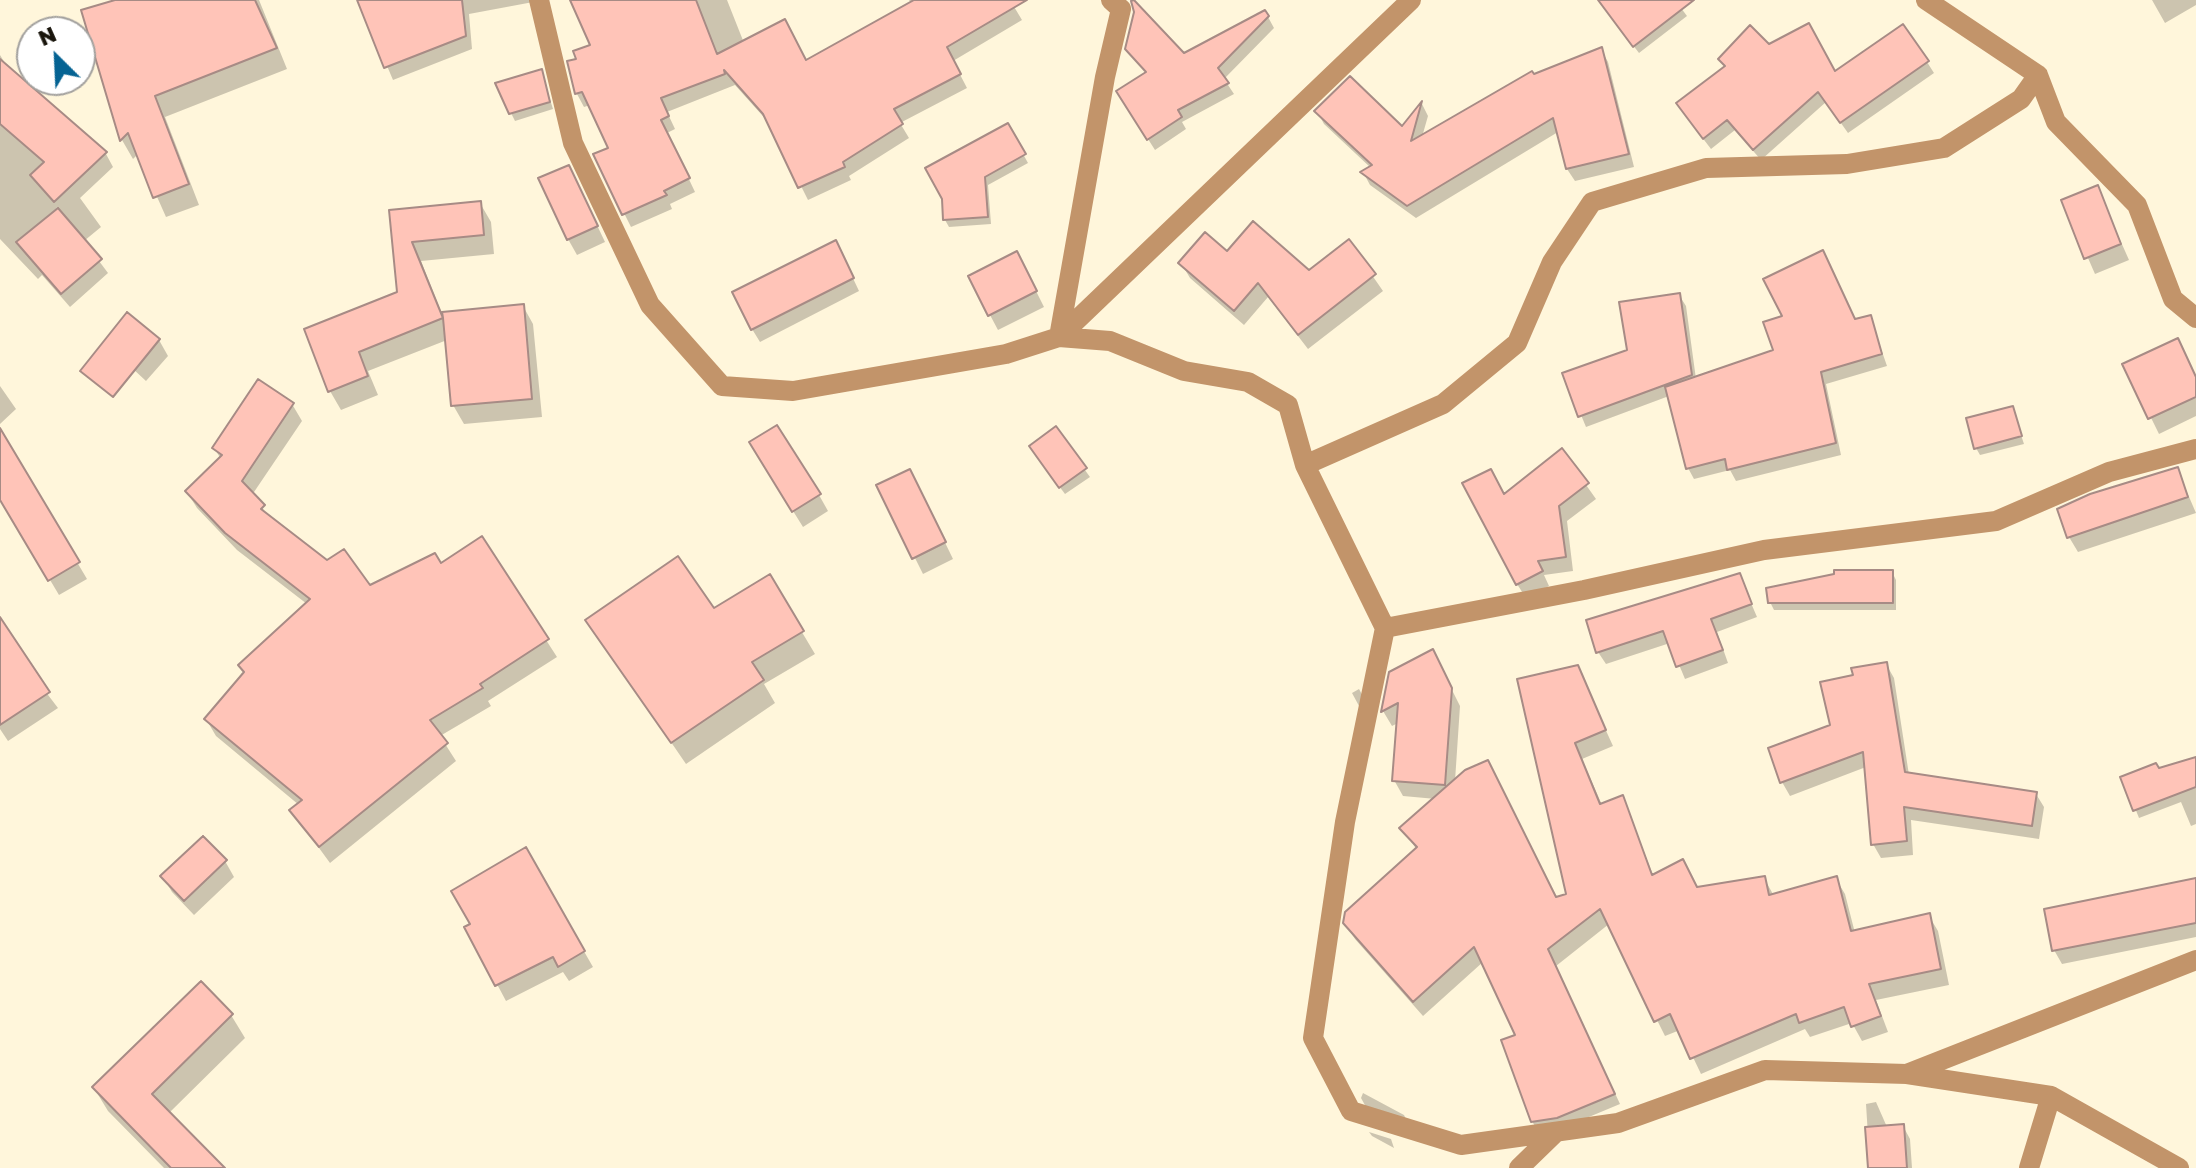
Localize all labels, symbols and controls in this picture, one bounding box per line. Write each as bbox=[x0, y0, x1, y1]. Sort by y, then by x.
north arrow bbox=[16, 16, 96, 96]
text: N bbox=[34, 20, 60, 51]

